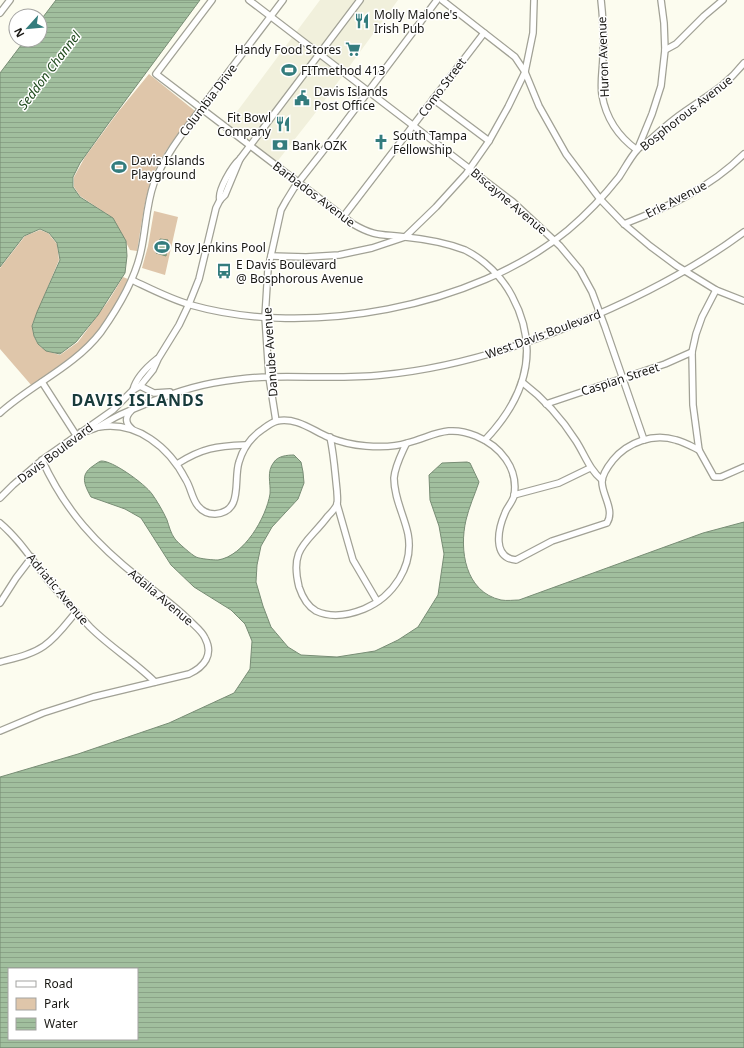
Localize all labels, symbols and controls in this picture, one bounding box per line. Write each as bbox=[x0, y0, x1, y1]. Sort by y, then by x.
place label: Molly Malone's Irish Pub bbox=[374, 6, 458, 37]
north arrow bbox=[8, 8, 48, 48]
restaurant icon: Molly Malone's Irish Pub bbox=[353, 12, 371, 30]
street label: Huron Avenue bbox=[593, 16, 613, 98]
text: N bbox=[10, 25, 27, 40]
water label: Seddon Channel bbox=[14, 27, 85, 113]
supermarket icon: Handy Food Stores bbox=[344, 40, 362, 58]
place label: Handy Food Stores bbox=[235, 41, 341, 58]
street label: Como Street bbox=[414, 53, 470, 120]
street label: Columbia Drive bbox=[175, 60, 241, 140]
sports icon: FITmethod 413 bbox=[280, 61, 298, 79]
place label: FITmethod 413 bbox=[301, 62, 386, 79]
street label: Bosphorous Avenue bbox=[636, 71, 736, 155]
place label: Davis Islands Post Office bbox=[314, 83, 388, 114]
public building icon: Davis Islands Post Office bbox=[293, 89, 311, 107]
place label: Fit Bowl Company bbox=[217, 109, 272, 140]
restaurant icon: Fit Bowl Company bbox=[274, 115, 292, 133]
place label: South Tampa Fellowship bbox=[393, 127, 467, 158]
church icon: South Tampa Fellowship bbox=[372, 133, 390, 151]
bank icon: Bank OZK bbox=[271, 136, 289, 154]
place label: Bank OZK bbox=[292, 137, 348, 154]
place label: Davis Islands Playground bbox=[131, 152, 205, 183]
street label: Barbados Avenue bbox=[269, 157, 359, 231]
sports icon: Davis Islands Playground bbox=[110, 158, 128, 176]
street label: Biscayne Avenue bbox=[467, 164, 551, 238]
street label: Erie Avenue bbox=[642, 176, 710, 222]
sports icon: Roy Jenkins Pool bbox=[153, 238, 171, 256]
place label: Roy Jenkins Pool bbox=[174, 239, 266, 256]
place label: E Davis Boulevard @ Bosphorous Avenue bbox=[236, 256, 363, 287]
bus stop icon: E Davis Boulevard @ Bosphorous Avenue bbox=[215, 262, 233, 280]
street label: West Davis Boulevard bbox=[483, 305, 603, 363]
street label: Danube Avenue bbox=[258, 306, 282, 397]
street label: Caspian Street bbox=[579, 358, 662, 400]
district label: DAVIS ISLANDS bbox=[71, 389, 205, 411]
street label: Davis Boulevard bbox=[14, 419, 96, 487]
street label: Adriatic Avenue bbox=[23, 550, 93, 628]
street label: Adalia Avenue bbox=[125, 565, 197, 629]
legend bbox=[8, 968, 138, 1040]
text: Road bbox=[44, 975, 73, 992]
text: Park bbox=[44, 995, 70, 1012]
text: Water bbox=[44, 1015, 78, 1032]

